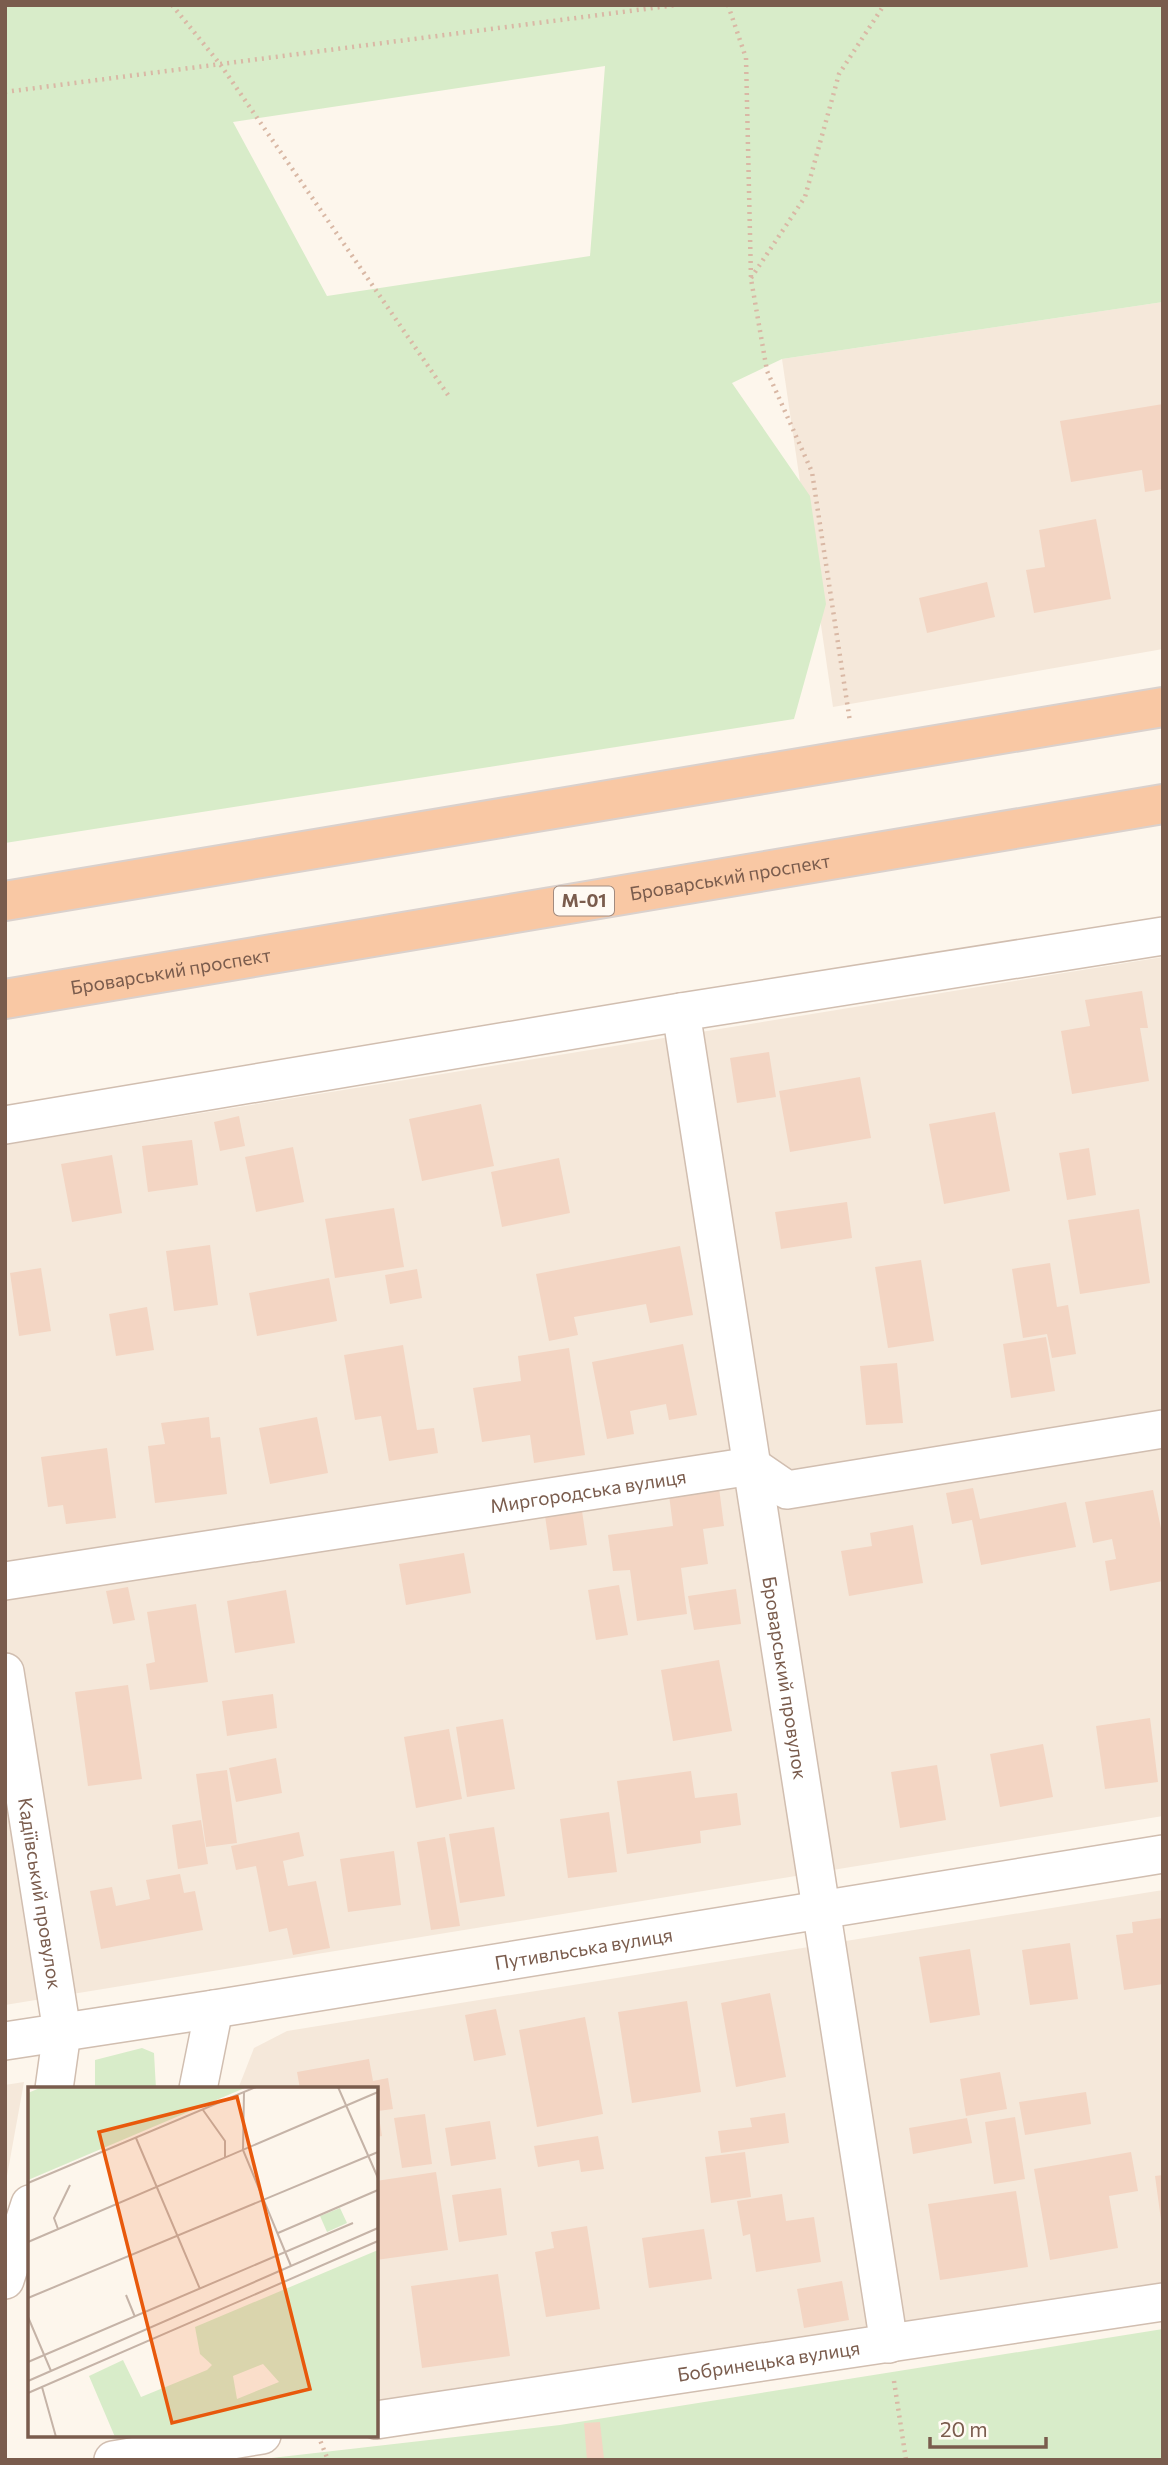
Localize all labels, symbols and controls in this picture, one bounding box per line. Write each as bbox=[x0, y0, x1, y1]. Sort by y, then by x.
street label: Броварський проспект bbox=[628, 848, 832, 905]
road number: М-01 bbox=[554, 887, 614, 916]
street label: Броварський проспект bbox=[69, 942, 273, 999]
street label: Миргородська вулиця bbox=[488, 1464, 688, 1517]
street label: Броварський провулок bbox=[758, 1575, 813, 1781]
street label: Кадіївський провулок bbox=[14, 1796, 67, 1991]
street label: Путивльська вулиця bbox=[493, 1922, 674, 1974]
inset map bbox=[28, 2087, 378, 2437]
street label: Бобринецька вулиця bbox=[676, 2336, 861, 2386]
scale bar bbox=[930, 2406, 1046, 2450]
text: 20 m bbox=[940, 2416, 988, 2441]

